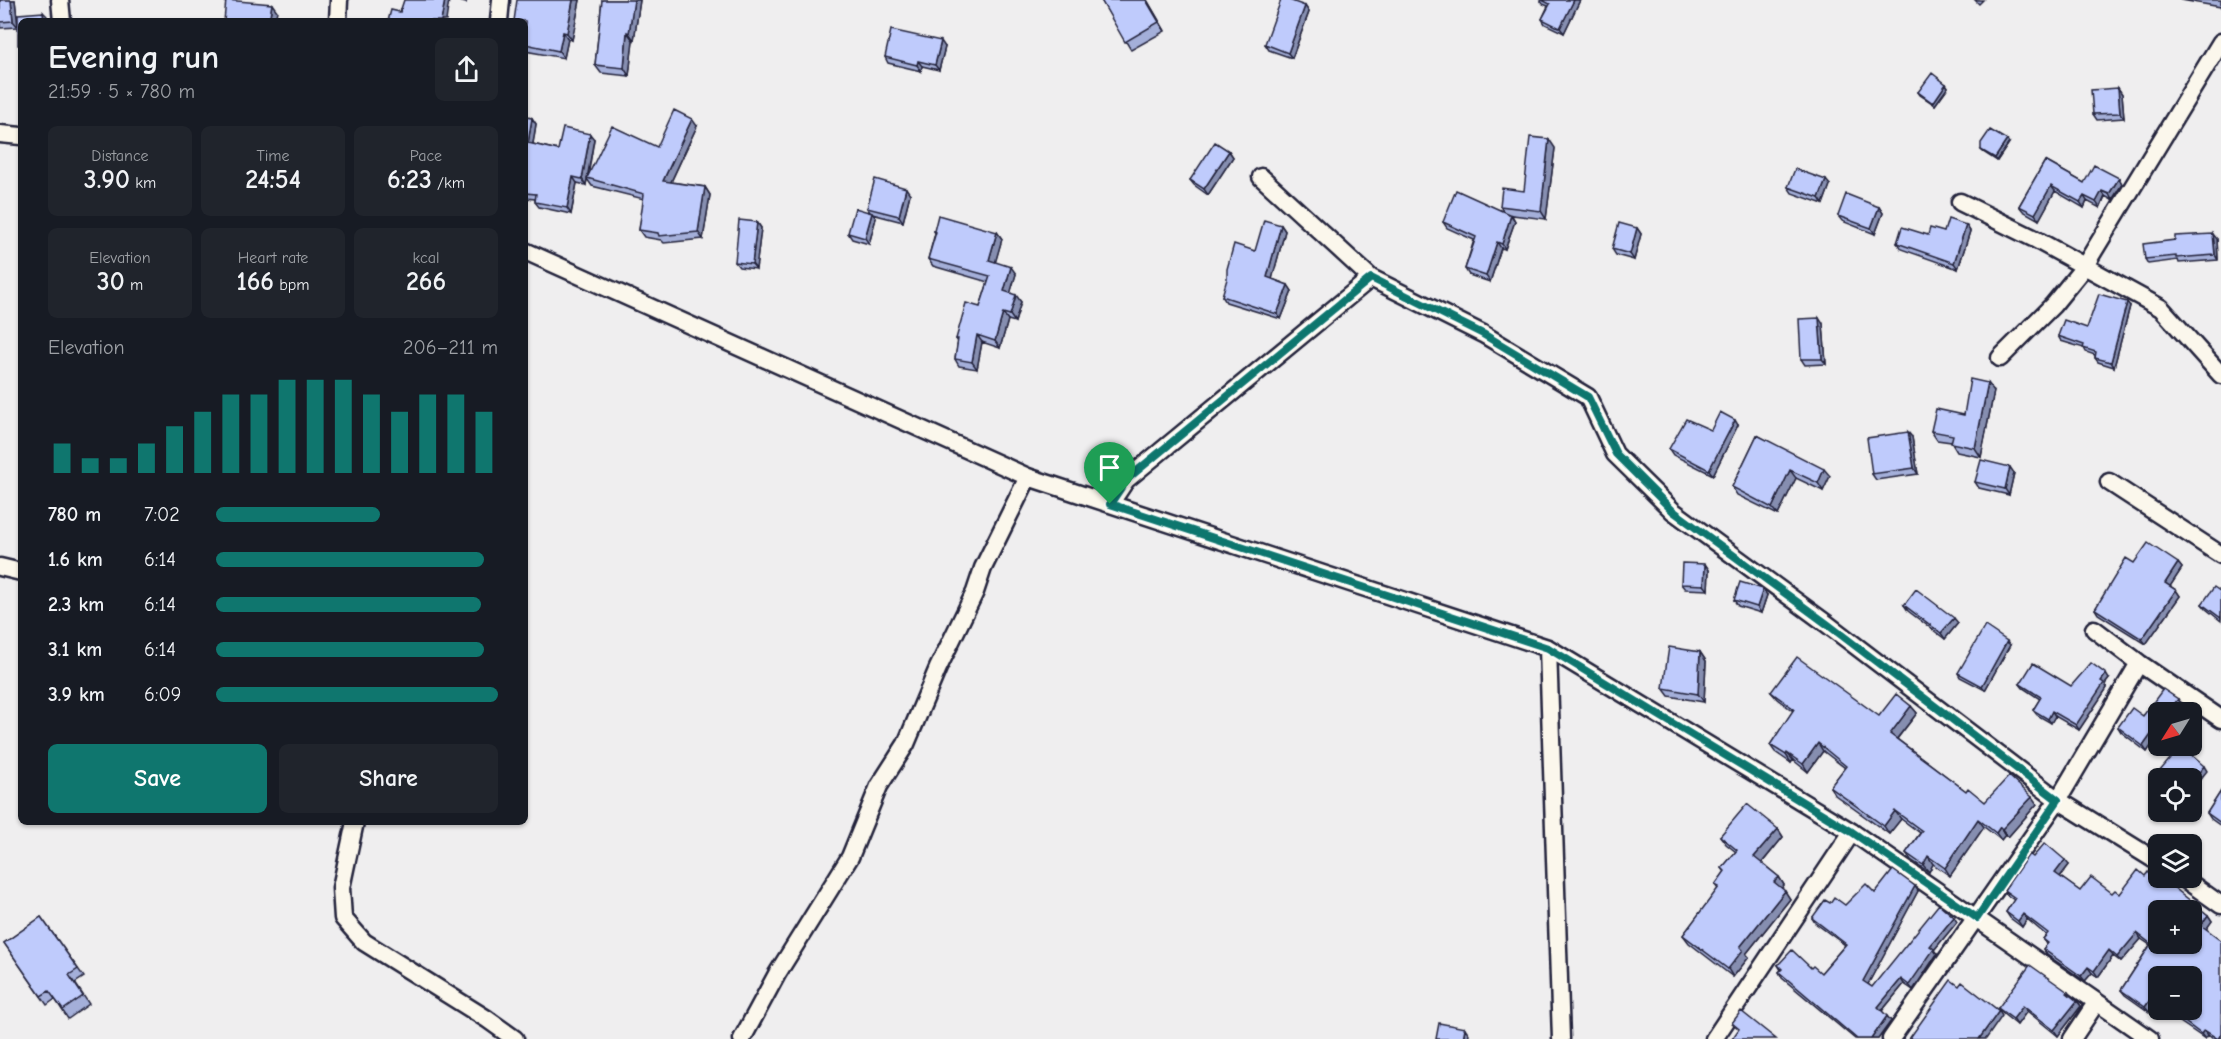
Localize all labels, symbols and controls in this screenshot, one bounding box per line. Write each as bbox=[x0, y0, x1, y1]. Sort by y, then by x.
text: Evening run bbox=[48, 38, 219, 76]
button: share bbox=[435, 38, 498, 101]
text: 21:59 · 5 × 780 m bbox=[48, 80, 195, 103]
text: Distance bbox=[91, 147, 149, 165]
text: Time bbox=[256, 147, 290, 165]
text: Pace bbox=[410, 147, 442, 165]
text: 3.90 bbox=[84, 165, 130, 195]
text: 24:54 bbox=[245, 165, 301, 195]
text: 6:23 bbox=[387, 165, 432, 195]
text: km bbox=[130, 174, 156, 192]
text: /km bbox=[432, 174, 465, 192]
text: Elevation bbox=[89, 249, 151, 267]
text: Heart rate bbox=[238, 249, 308, 267]
text: kcal bbox=[413, 249, 439, 267]
text: 30 bbox=[97, 267, 125, 297]
text: 166 bbox=[236, 267, 274, 297]
text: 266 bbox=[406, 267, 446, 297]
text: m bbox=[125, 276, 143, 294]
text: bpm bbox=[274, 276, 310, 294]
text: Elevation bbox=[48, 336, 125, 359]
text: 206–211 m bbox=[403, 336, 498, 359]
pin bbox=[1084, 442, 1135, 504]
icon: arrive bbox=[1093, 451, 1126, 484]
text: 780 m bbox=[48, 503, 101, 526]
text: 7:02 bbox=[144, 503, 180, 526]
text: 1.6 km bbox=[48, 548, 103, 571]
text: 6:14 bbox=[144, 548, 176, 571]
text: 2.3 km bbox=[48, 593, 104, 616]
text: 6:14 bbox=[144, 593, 176, 616]
text: 3.1 km bbox=[48, 638, 102, 661]
text: 6:14 bbox=[144, 638, 176, 661]
text: 3.9 km bbox=[48, 683, 105, 706]
text: 6:09 bbox=[144, 683, 181, 706]
north arrow bbox=[2148, 702, 2202, 756]
map controls bbox=[2148, 702, 2202, 1020]
button: Save bbox=[48, 744, 267, 813]
button: Share bbox=[279, 744, 498, 813]
button: locate bbox=[2148, 768, 2202, 822]
button: layers bbox=[2148, 834, 2202, 888]
button: + bbox=[2148, 900, 2202, 954]
button: − bbox=[2148, 966, 2202, 1020]

